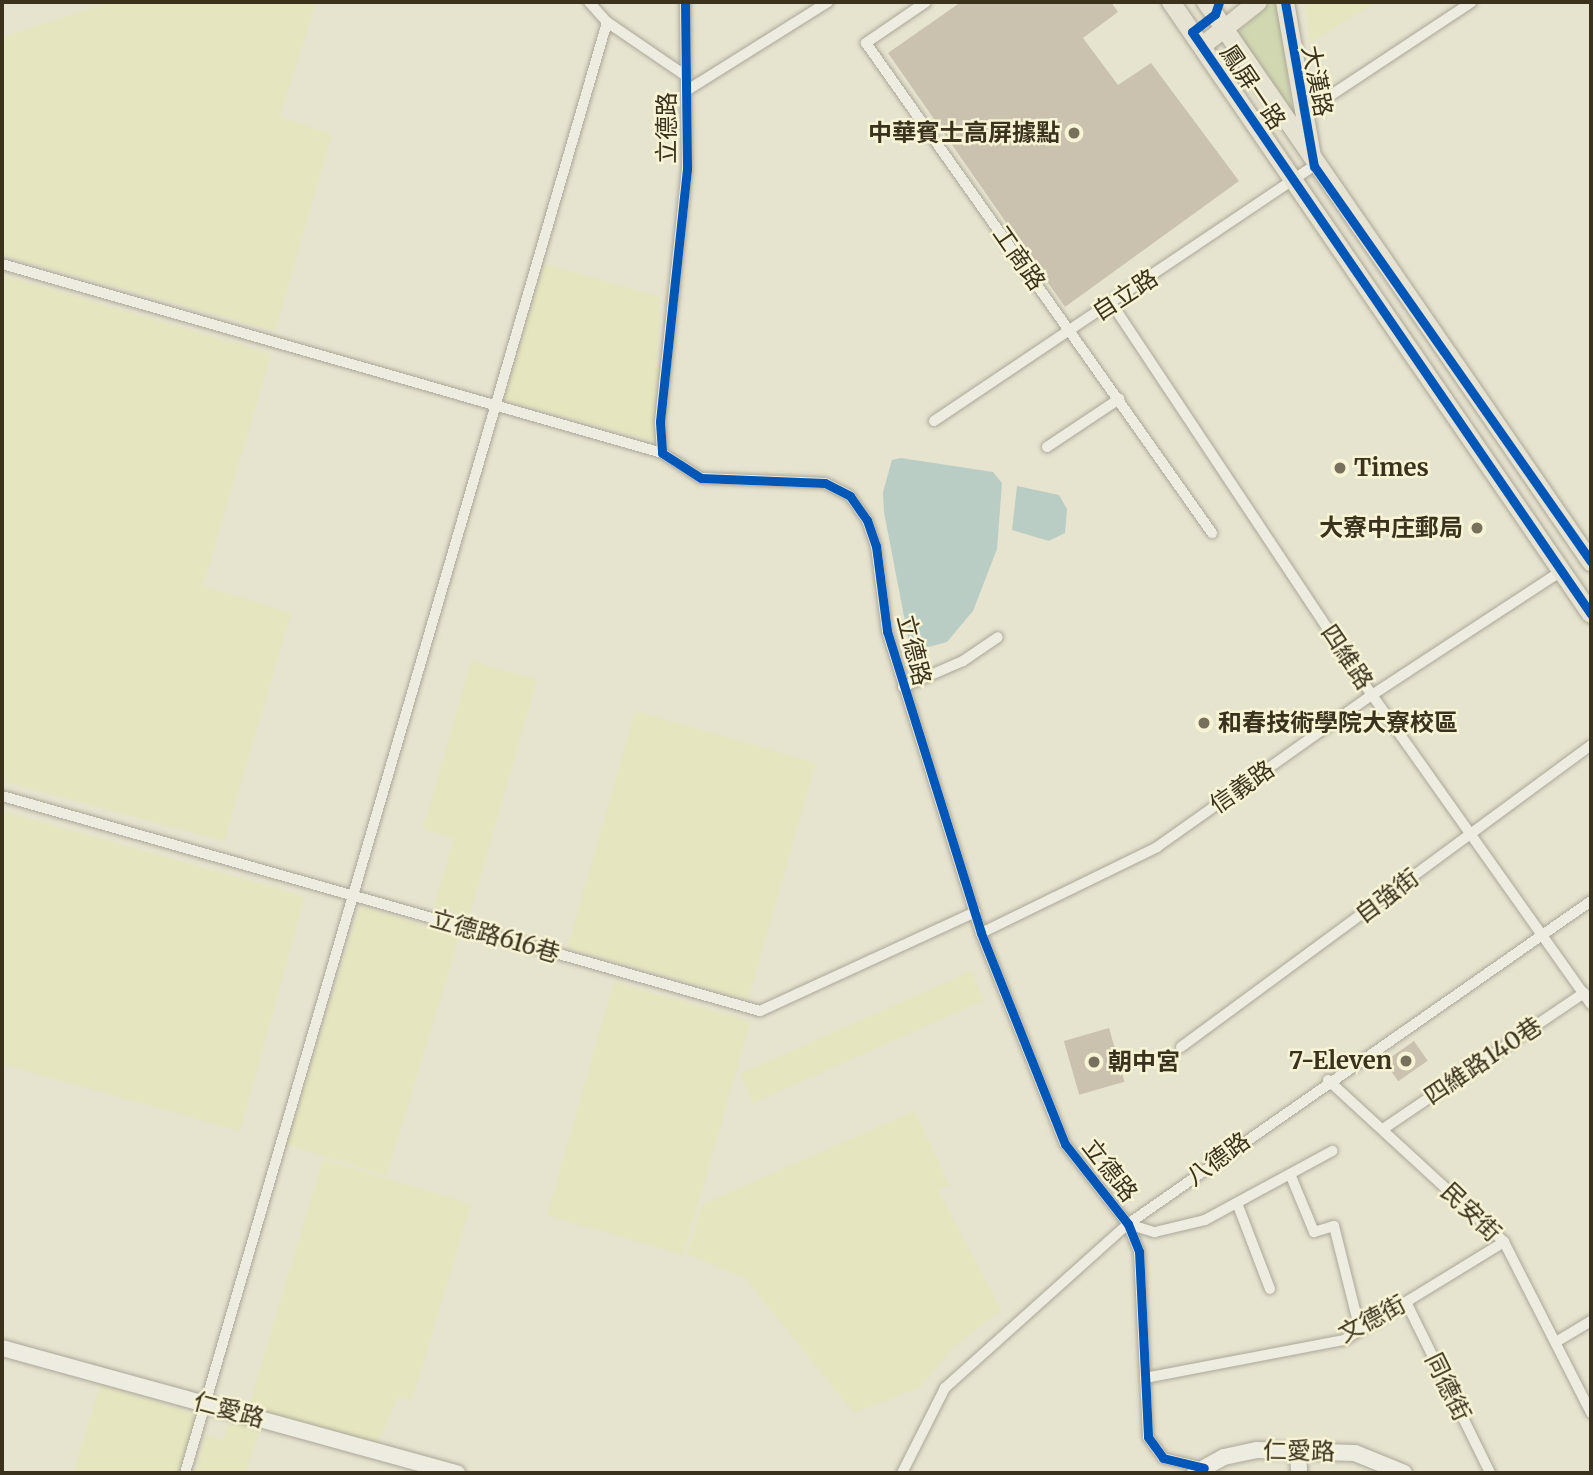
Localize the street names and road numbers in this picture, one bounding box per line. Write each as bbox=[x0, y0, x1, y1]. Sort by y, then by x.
street label: 鳳屏一路 bbox=[1214, 39, 1292, 135]
street label: 大漢路 bbox=[1296, 43, 1338, 119]
street label: 立德路 bbox=[653, 92, 681, 164]
street label: 工商路 bbox=[987, 220, 1051, 296]
street label: 自立路 bbox=[1087, 263, 1163, 327]
street label: 立德路 bbox=[891, 612, 937, 688]
street label: 四維路 bbox=[1315, 619, 1379, 695]
street label: 信義路 bbox=[1204, 755, 1280, 819]
street label: 自強街 bbox=[1350, 863, 1424, 929]
street label: 立德路616巷 bbox=[427, 904, 563, 968]
street label: 四維路140巷 bbox=[1419, 1011, 1547, 1111]
street label: 八德路 bbox=[1180, 1126, 1256, 1192]
street label: 立德路 bbox=[1076, 1133, 1144, 1207]
street label: 民安街 bbox=[1435, 1177, 1507, 1247]
street label: 文德街 bbox=[1333, 1289, 1411, 1349]
street label: 同德街 bbox=[1419, 1348, 1477, 1426]
street label: 仁愛路 bbox=[190, 1387, 268, 1433]
street label: 仁愛路 bbox=[1263, 1436, 1335, 1466]

